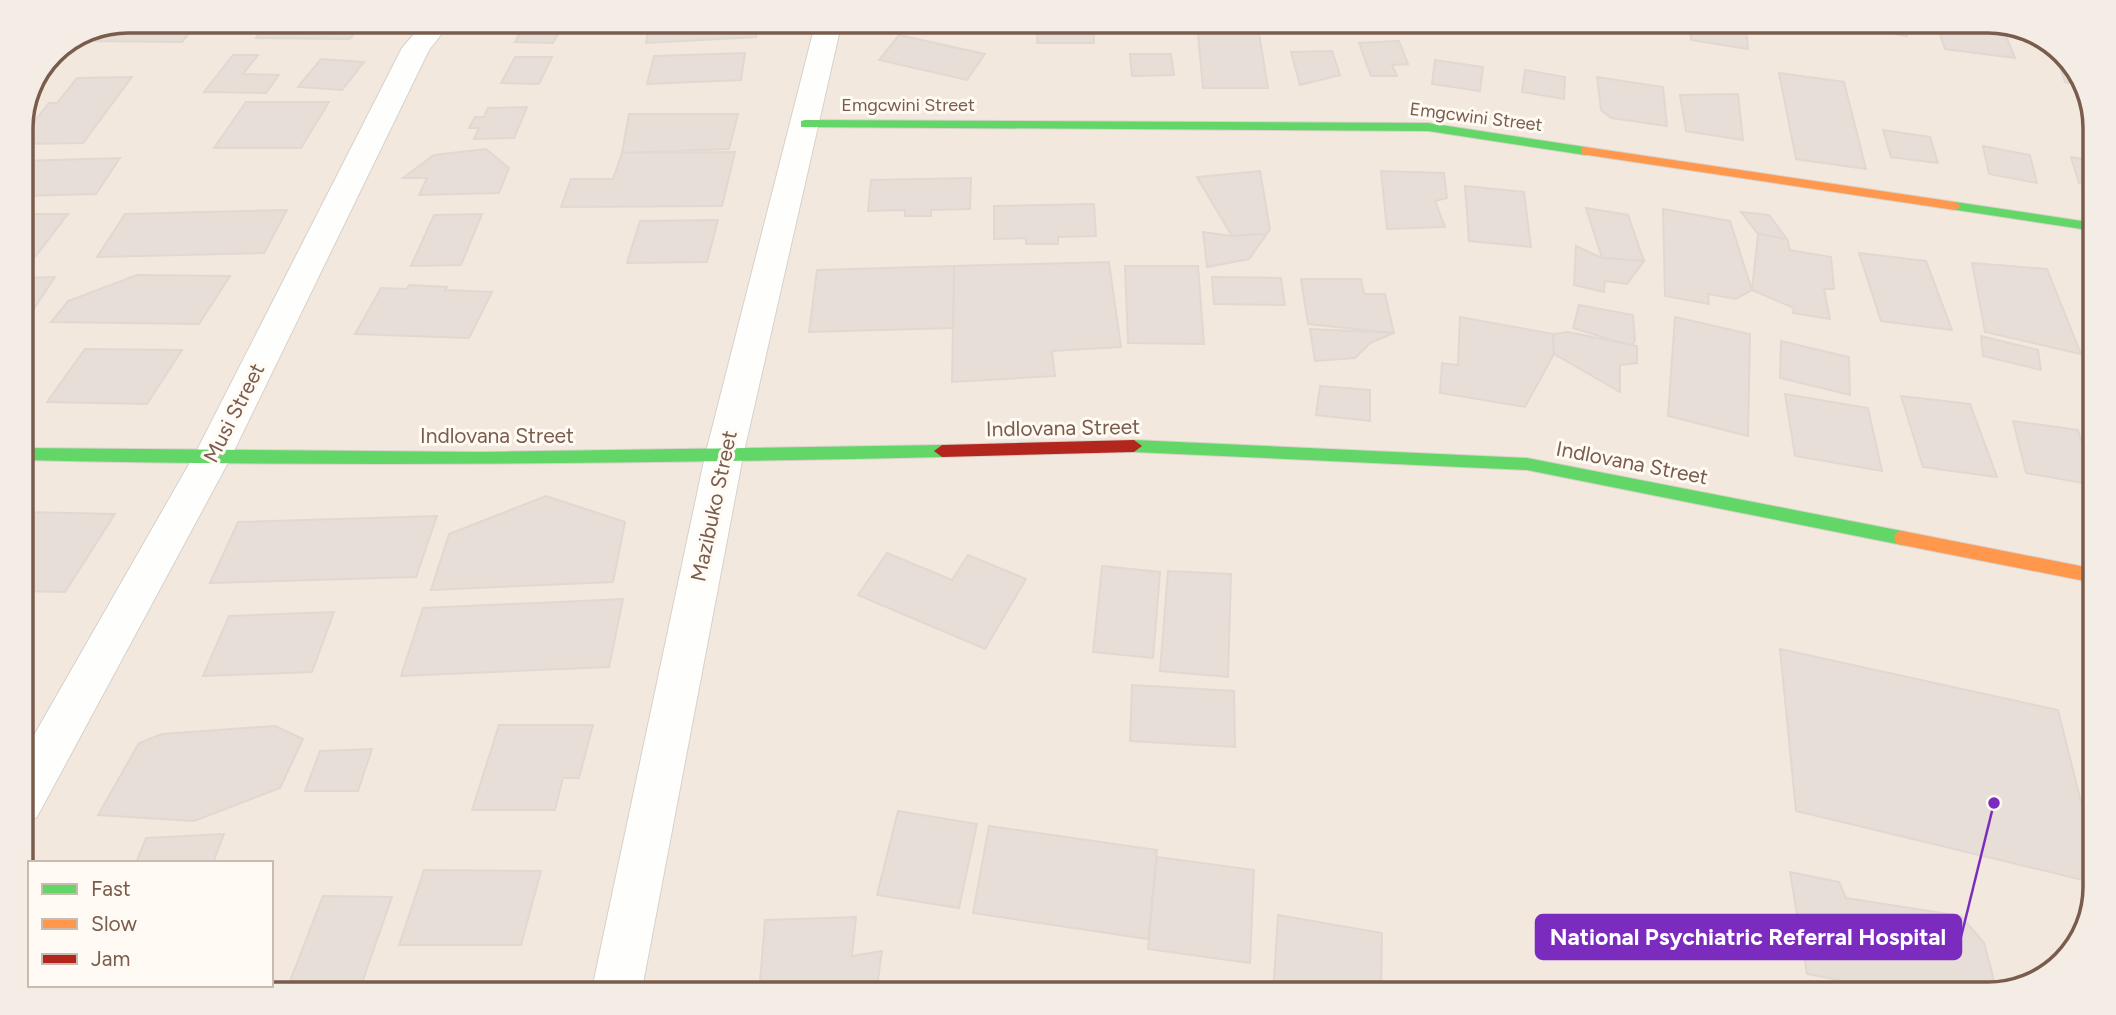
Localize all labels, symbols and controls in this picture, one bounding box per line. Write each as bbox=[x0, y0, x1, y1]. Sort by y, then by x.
street label: Emgcwini Street bbox=[841, 94, 975, 116]
street label: Emgcwini Street bbox=[1408, 98, 1544, 136]
street label: Musi Street bbox=[198, 359, 269, 467]
street label: Indlovana Street bbox=[986, 414, 1140, 441]
street label: Indlovana Street bbox=[420, 423, 574, 448]
street label: Mazibuko Street bbox=[685, 428, 742, 584]
street label: Indlovana Street bbox=[1554, 436, 1710, 489]
legend bbox=[28, 861, 273, 987]
text: Fast bbox=[91, 876, 131, 901]
text: Slow bbox=[91, 911, 137, 936]
callout: National Psychiatric Referral Hospital bbox=[1536, 915, 1961, 959]
text: National Psychiatric Referral Hospital bbox=[1550, 923, 1946, 951]
text: Jam bbox=[91, 946, 130, 971]

